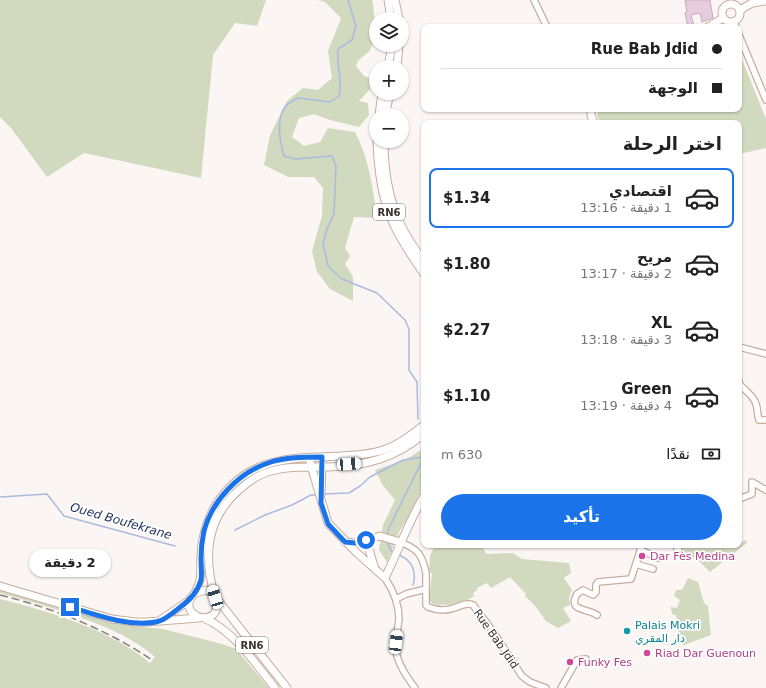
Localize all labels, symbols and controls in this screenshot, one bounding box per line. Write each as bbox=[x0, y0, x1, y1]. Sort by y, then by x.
map controls bbox=[369, 12, 409, 148]
button: layers bbox=[369, 12, 409, 52]
text: Rue Bab Jdid bbox=[591, 40, 698, 58]
button: + bbox=[369, 60, 409, 100]
text: الوجهة bbox=[648, 79, 698, 97]
button: − bbox=[369, 108, 409, 148]
text: اختر الرحلة bbox=[623, 133, 722, 154]
icon: car bbox=[684, 180, 720, 216]
text: اقتصادي bbox=[609, 182, 672, 200]
text: $1.34 bbox=[443, 189, 490, 207]
text: 1 دقيقة · 13:16 bbox=[580, 200, 672, 215]
road number: RN6 bbox=[373, 204, 405, 220]
icon: car bbox=[684, 246, 720, 282]
text: مريح bbox=[637, 248, 672, 266]
text: $1.80 bbox=[443, 255, 490, 273]
text: 2 دقيقة · 13:17 bbox=[580, 266, 672, 281]
icon: car bbox=[684, 312, 720, 348]
text: XL bbox=[651, 314, 672, 332]
text: $2.27 bbox=[443, 321, 490, 339]
text: 3 دقيقة · 13:18 bbox=[580, 332, 672, 347]
icon: car bbox=[684, 378, 720, 414]
text: Green bbox=[621, 380, 672, 398]
text: $1.10 bbox=[443, 387, 490, 405]
text: 4 دقيقة · 13:19 bbox=[580, 398, 672, 413]
icon: cash bbox=[700, 443, 722, 465]
text: نقدًا bbox=[666, 445, 690, 463]
text: 630 m bbox=[441, 447, 483, 462]
car bbox=[337, 457, 361, 471]
button: تأكيد bbox=[441, 494, 722, 540]
water label: Oued Boufekrane bbox=[69, 500, 173, 542]
route start bbox=[357, 531, 375, 549]
callout: 2 دقيقة bbox=[29, 549, 111, 577]
place label: Dar Fès Medina bbox=[650, 550, 735, 563]
marker: Dar Fès Medina bbox=[637, 551, 647, 561]
text: 2 دقيقة bbox=[44, 555, 96, 570]
car bbox=[206, 584, 224, 610]
route end bbox=[61, 598, 79, 616]
street label: Rue Bab Jdid bbox=[471, 607, 521, 671]
place label: Palais Mokri دار المقري bbox=[635, 619, 700, 645]
marker: Palais Mokri دار المقري bbox=[622, 626, 632, 636]
car bbox=[389, 629, 403, 655]
road number: RN6 bbox=[236, 637, 268, 653]
place label: Riad Dar Guenoun bbox=[655, 647, 756, 660]
marker: Riad Dar Guenoun bbox=[642, 648, 652, 658]
place label: Funky Fes bbox=[578, 656, 632, 669]
marker: Funky Fes bbox=[565, 657, 575, 667]

